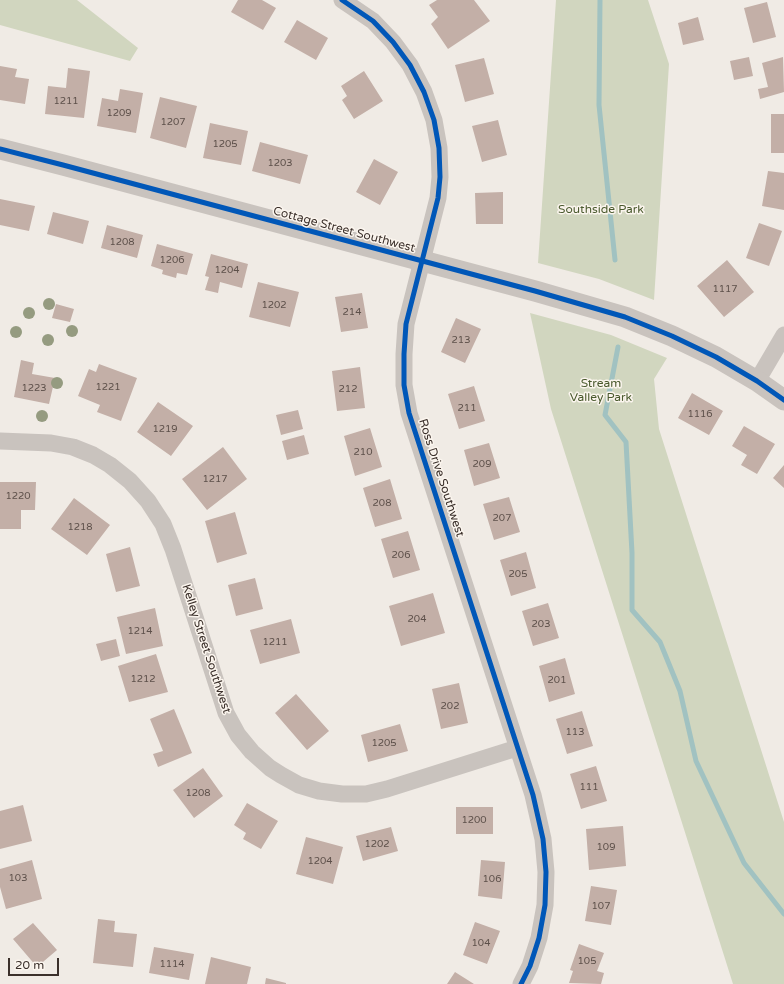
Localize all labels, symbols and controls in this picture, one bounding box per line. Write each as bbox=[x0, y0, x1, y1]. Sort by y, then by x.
house number: 1211 bbox=[53, 95, 79, 107]
house number: 1209 bbox=[106, 107, 132, 119]
house number: 1207 bbox=[160, 116, 186, 128]
house number: 1205 bbox=[212, 138, 238, 150]
house number: 1203 bbox=[267, 157, 293, 169]
park label: Southside Park bbox=[558, 203, 644, 217]
street label: Cottage Street Southwest bbox=[271, 204, 417, 256]
house number: 1208 bbox=[109, 236, 135, 248]
house number: 1206 bbox=[159, 254, 185, 266]
house number: 1204 bbox=[214, 264, 240, 276]
house number: 1117 bbox=[712, 283, 738, 295]
house number: 1202 bbox=[261, 299, 287, 311]
house number: 214 bbox=[343, 306, 361, 318]
house number: 213 bbox=[452, 334, 470, 346]
park label: Stream Valley Park bbox=[570, 377, 632, 405]
house number: 1221 bbox=[95, 381, 121, 393]
house number: 1223 bbox=[21, 382, 47, 394]
house number: 212 bbox=[339, 383, 357, 395]
house number: 211 bbox=[458, 402, 476, 414]
house number: 1116 bbox=[687, 408, 713, 420]
street label: Ross Drive Southwest bbox=[415, 417, 467, 539]
house number: 1219 bbox=[152, 423, 178, 435]
house number: 210 bbox=[354, 446, 372, 458]
house number: 209 bbox=[473, 458, 491, 470]
house number: 1217 bbox=[202, 473, 228, 485]
house number: 1220 bbox=[5, 490, 31, 502]
house number: 208 bbox=[373, 497, 391, 509]
house number: 207 bbox=[493, 512, 511, 524]
house number: 1218 bbox=[67, 521, 93, 533]
house number: 206 bbox=[392, 549, 410, 561]
house number: 205 bbox=[509, 568, 527, 580]
street label: Kelley Street Southwest bbox=[178, 583, 234, 715]
house number: 204 bbox=[408, 613, 426, 625]
house number: 203 bbox=[532, 618, 550, 630]
house number: 1214 bbox=[127, 625, 153, 637]
house number: 1211 bbox=[262, 636, 288, 648]
house number: 1212 bbox=[130, 673, 156, 685]
house number: 201 bbox=[548, 674, 566, 686]
house number: 202 bbox=[441, 700, 459, 712]
house number: 113 bbox=[566, 726, 584, 738]
house number: 1205 bbox=[371, 737, 397, 749]
house number: 111 bbox=[580, 781, 598, 793]
house number: 1208 bbox=[185, 787, 211, 799]
house number: 1200 bbox=[461, 814, 487, 826]
house number: 1202 bbox=[364, 838, 390, 850]
house number: 109 bbox=[597, 841, 615, 853]
house number: 1204 bbox=[307, 855, 333, 867]
house number: 103 bbox=[9, 872, 27, 884]
house number: 106 bbox=[483, 873, 501, 885]
house number: 107 bbox=[592, 900, 610, 912]
house number: 104 bbox=[472, 937, 490, 949]
scale bar bbox=[10, 950, 61, 976]
house number: 105 bbox=[578, 955, 596, 967]
text: 20 m bbox=[15, 958, 44, 972]
house number: 1114 bbox=[159, 958, 185, 970]

